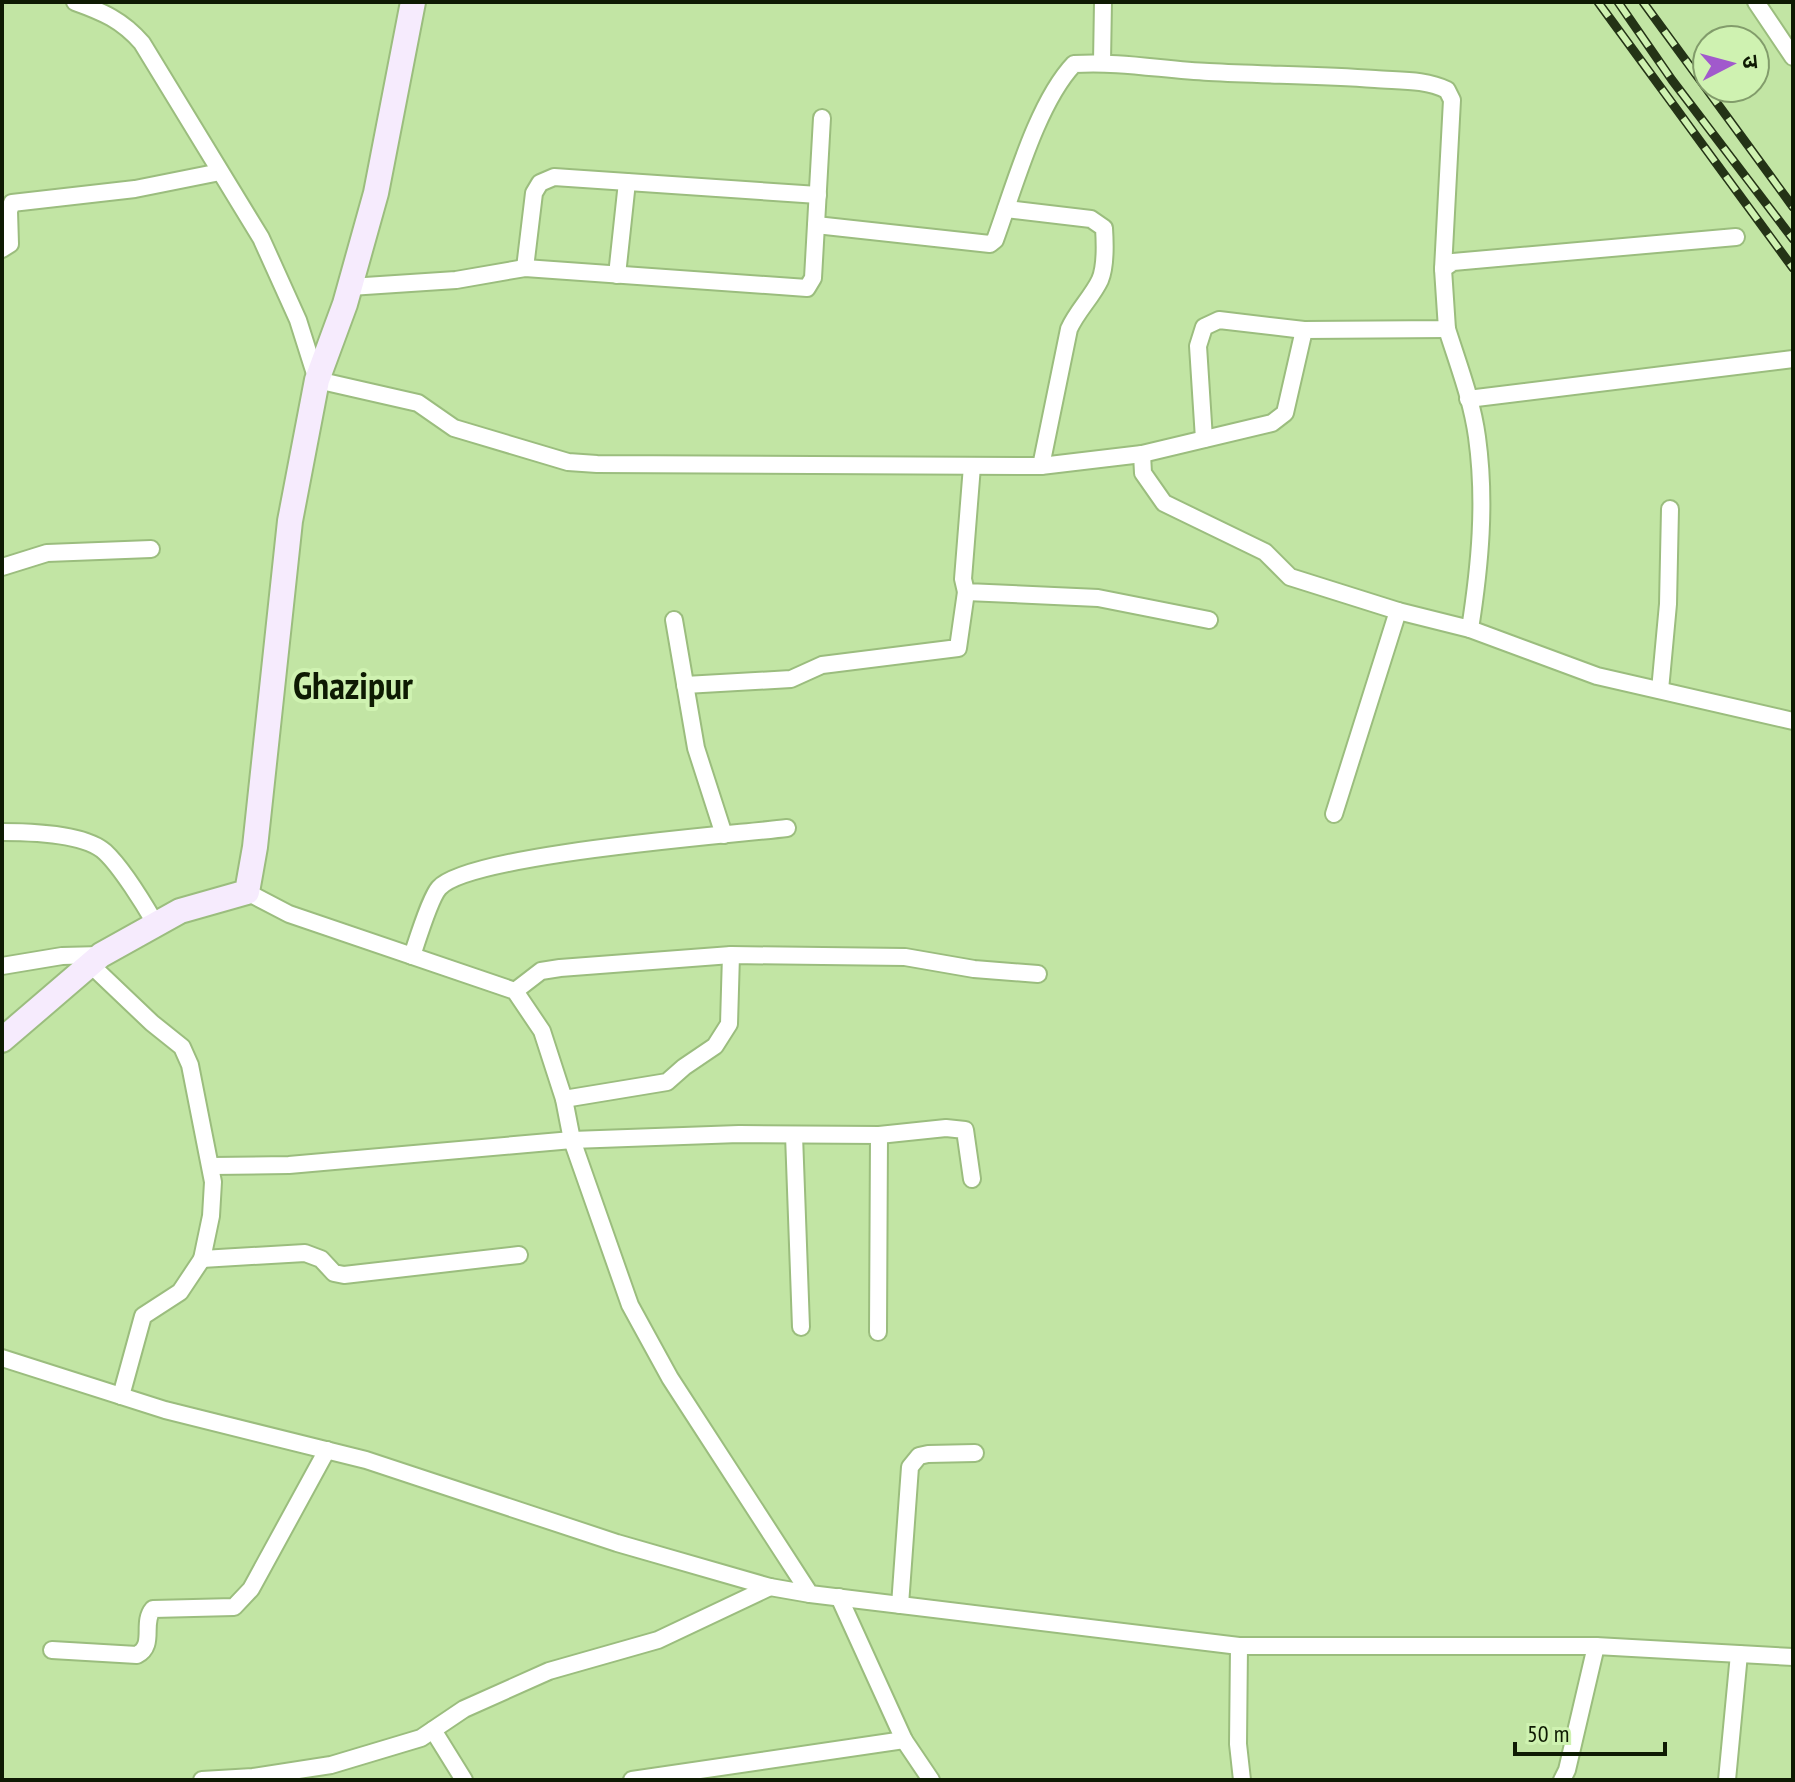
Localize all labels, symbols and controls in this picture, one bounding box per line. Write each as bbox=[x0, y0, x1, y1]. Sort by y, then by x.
north arrow bbox=[1691, 24, 1771, 104]
text: उ bbox=[1736, 54, 1766, 71]
district label: Ghazipur bbox=[293, 660, 414, 709]
scale bar bbox=[1515, 1706, 1665, 1756]
text: 50 m bbox=[1527, 1718, 1569, 1749]

